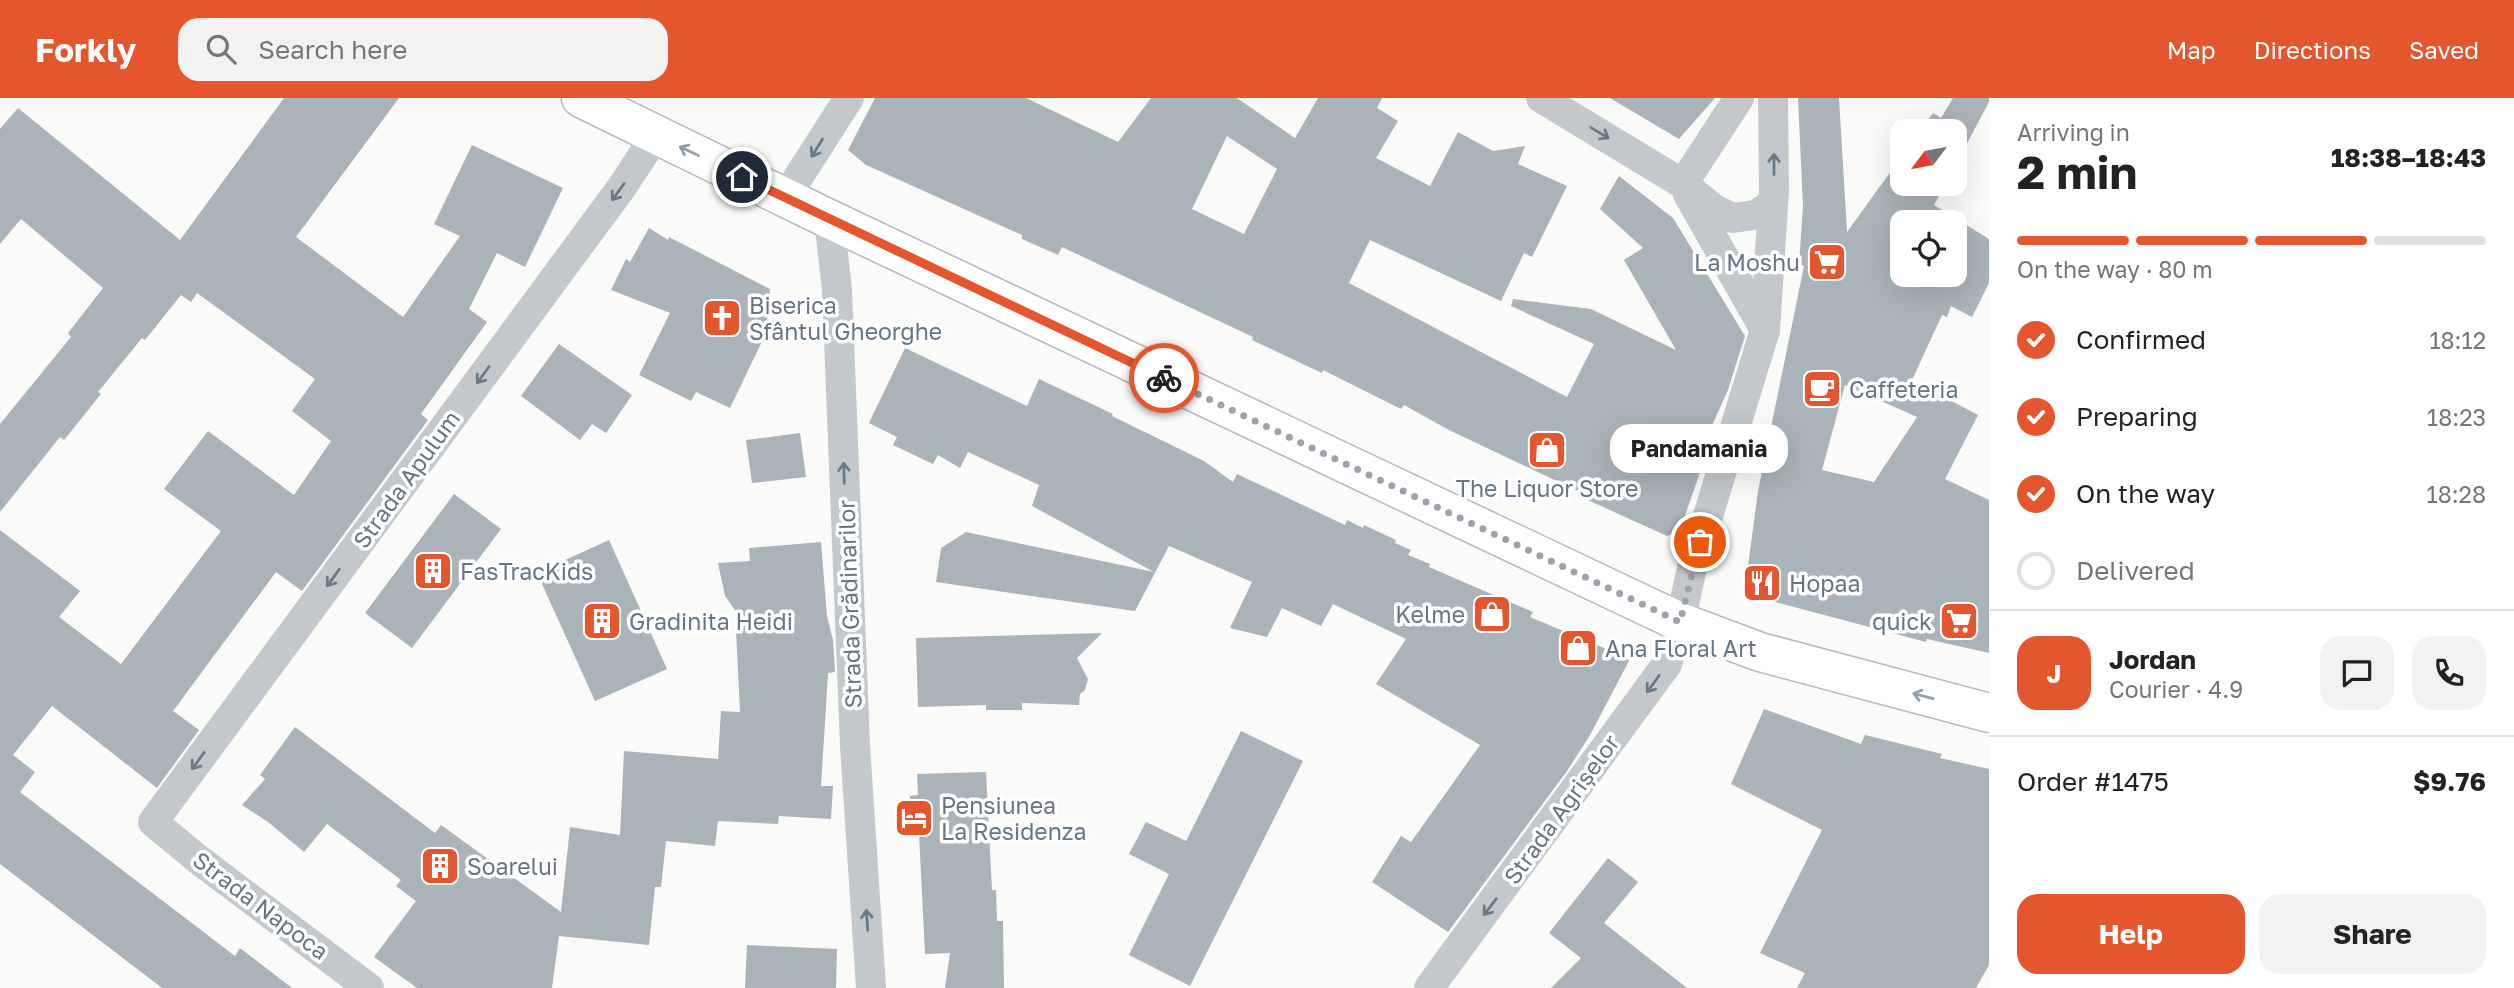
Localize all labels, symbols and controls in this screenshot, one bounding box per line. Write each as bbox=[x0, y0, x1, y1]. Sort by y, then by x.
search box bbox=[178, 18, 668, 81]
text: Forkly bbox=[35, 30, 136, 69]
icon: search bbox=[202, 30, 240, 68]
text: Search here bbox=[258, 34, 407, 65]
text: Map bbox=[2167, 35, 2216, 64]
text: Directions bbox=[2254, 35, 2371, 64]
text: Saved bbox=[2409, 35, 2479, 64]
text: Arriving in bbox=[2017, 118, 2130, 146]
north arrow bbox=[1890, 119, 1967, 196]
map controls bbox=[1890, 119, 1967, 287]
one-way arrow bbox=[1590, 126, 1610, 140]
one-way arrow bbox=[809, 138, 824, 157]
text: 18:38–18:43 bbox=[2331, 142, 2486, 173]
one-way arrow bbox=[679, 144, 700, 158]
text: 2 min bbox=[2017, 144, 2137, 199]
pin bbox=[712, 147, 772, 207]
one-way arrow bbox=[1767, 153, 1781, 176]
icon: home bbox=[723, 158, 761, 196]
one-way arrow bbox=[611, 182, 625, 201]
button: locate bbox=[1890, 210, 1967, 287]
supermarket icon: La Moshu bbox=[1806, 241, 1848, 283]
place label: La Moshu bbox=[1694, 248, 1800, 276]
text: On the way · 80 m bbox=[2017, 255, 2213, 283]
place label: Biserica Sfântul Gheorghe bbox=[749, 291, 942, 345]
church icon: Biserica Sfântul Gheorghe bbox=[701, 297, 743, 339]
icon: check bbox=[2017, 321, 2055, 359]
text: Confirmed bbox=[2076, 324, 2206, 355]
text: 18:12 bbox=[2429, 326, 2486, 354]
courier bbox=[1129, 343, 1199, 413]
icon: bike bbox=[1145, 359, 1183, 397]
one-way arrow bbox=[475, 365, 490, 384]
cafe icon: Caffeteria bbox=[1801, 368, 1843, 410]
place label: Caffeteria bbox=[1849, 375, 1958, 403]
icon: check bbox=[2017, 398, 2055, 436]
text: Preparing bbox=[2076, 401, 2198, 432]
text: 18:23 bbox=[2427, 403, 2486, 431]
street label: Strada Apulum bbox=[347, 405, 465, 553]
callout: Pandamania bbox=[1611, 423, 1789, 472]
shop icon: The Liquor Store bbox=[1526, 429, 1568, 471]
text: Pandamania bbox=[1631, 434, 1767, 462]
one-way arrow bbox=[837, 461, 851, 484]
place label: The Liquor Store bbox=[1456, 474, 1638, 502]
icon: check bbox=[2017, 475, 2055, 513]
text: On the way bbox=[2076, 478, 2215, 509]
text: 18:28 bbox=[2427, 480, 2486, 508]
street label: Strada Grădinarilor bbox=[831, 499, 867, 709]
pin bbox=[1670, 512, 1730, 572]
icon: bag bbox=[1681, 523, 1719, 561]
building icon: FasTracKids bbox=[412, 550, 454, 592]
text: Delivered bbox=[2076, 555, 2195, 586]
place label: FasTracKids bbox=[460, 557, 593, 585]
restaurant icon: Hopaa bbox=[1741, 562, 1783, 604]
one-way arrow bbox=[326, 568, 340, 587]
place label: Hopaa bbox=[1789, 569, 1860, 597]
shop icon: Kelme bbox=[1471, 593, 1513, 635]
building icon: Gradinita Heidi bbox=[581, 600, 623, 642]
place label: Kelme bbox=[1395, 600, 1465, 628]
supermarket icon: quick bbox=[1938, 600, 1980, 642]
place label: Gradinita Heidi bbox=[629, 607, 793, 635]
place label: quick bbox=[1872, 607, 1932, 635]
shop icon: Ana Floral Art bbox=[1557, 627, 1599, 669]
place label: Ana Floral Art bbox=[1605, 634, 1757, 662]
button: chat bbox=[2320, 636, 2394, 710]
button: phone bbox=[2412, 636, 2486, 710]
text: Jordan bbox=[2109, 644, 2196, 675]
text: J bbox=[2047, 658, 2061, 689]
one-way arrow bbox=[1645, 674, 1660, 692]
text: Courier · 4.9 bbox=[2109, 675, 2243, 703]
one-way arrow bbox=[1912, 688, 1934, 701]
street label: Strada Agrișelor bbox=[1497, 729, 1625, 890]
one-way arrow bbox=[191, 751, 205, 770]
text: Order #1475 bbox=[2017, 766, 2169, 797]
text: $9.76 bbox=[2413, 766, 2486, 797]
place label: Pensiunea La Residenza bbox=[941, 791, 1087, 845]
hotel icon: Pensiunea La Residenza bbox=[893, 797, 935, 839]
street label: Strada Napoca bbox=[188, 845, 334, 965]
building icon: Soarelui bbox=[419, 845, 461, 887]
place label: Soarelui bbox=[467, 852, 558, 880]
button: Help bbox=[2017, 894, 2245, 974]
button: Share bbox=[2259, 894, 2486, 974]
one-way arrow bbox=[1482, 897, 1497, 916]
one-way arrow bbox=[860, 909, 873, 932]

